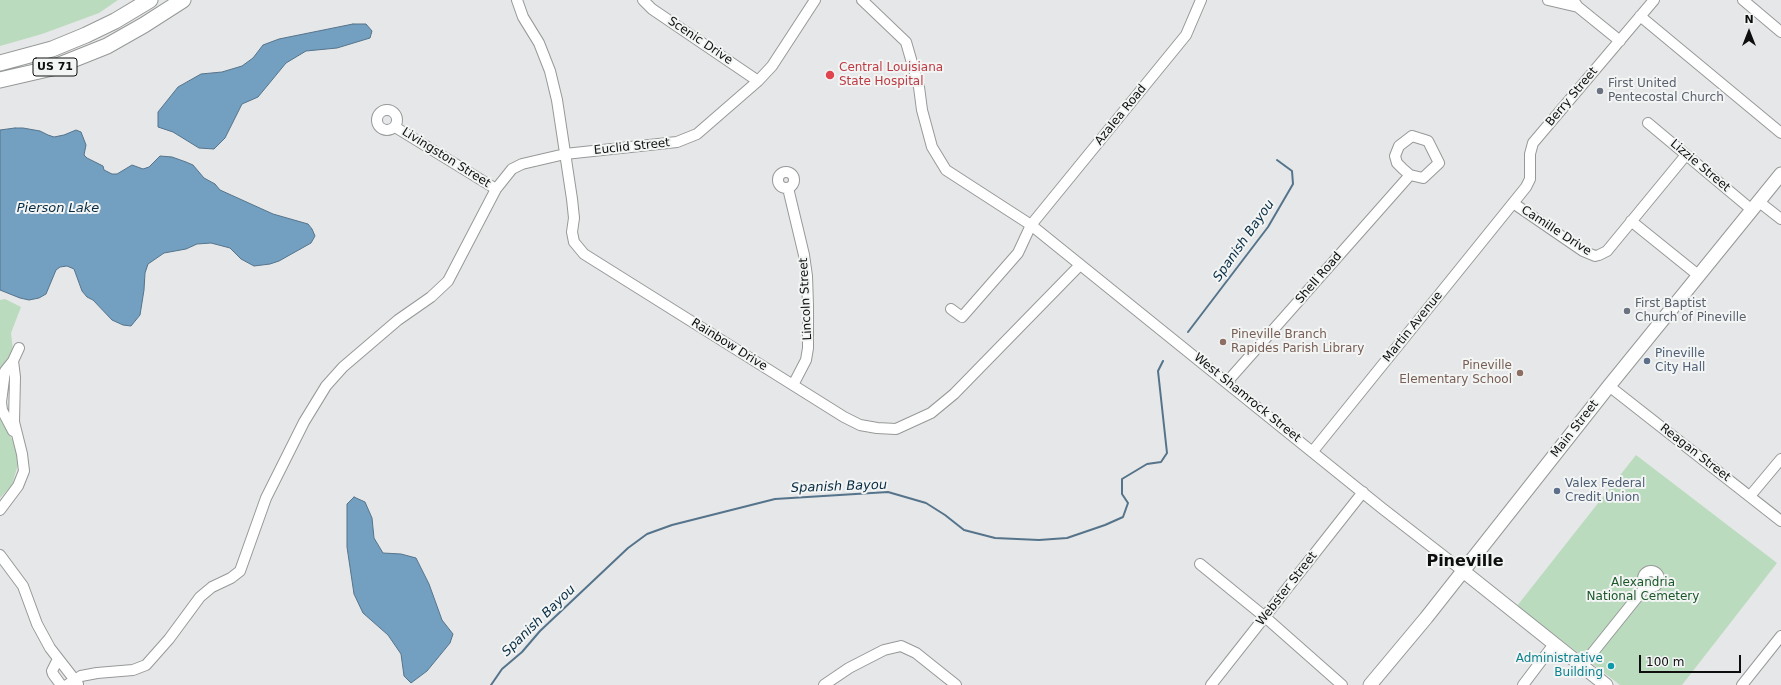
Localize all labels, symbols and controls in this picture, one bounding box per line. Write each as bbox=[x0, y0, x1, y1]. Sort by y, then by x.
north arrow bbox=[1729, 12, 1769, 52]
text: N bbox=[1744, 13, 1754, 26]
street label: Scenic Drive bbox=[665, 14, 735, 68]
road number: US 71 bbox=[33, 58, 77, 76]
place label: Central Louisiana State Hospital bbox=[839, 61, 943, 89]
street label: Berry Street bbox=[1543, 65, 1601, 129]
marker: Central Louisiana State Hospital bbox=[824, 69, 836, 81]
place label: First United Pentecostal Church bbox=[1608, 77, 1724, 105]
street label: Azalea Road bbox=[1092, 82, 1150, 148]
marker: First United Pentecostal Church bbox=[1595, 86, 1605, 96]
street label: Livingston Street bbox=[399, 125, 493, 191]
street label: Euclid Street bbox=[593, 136, 671, 158]
street label: Lizzie Street bbox=[1667, 137, 1733, 195]
water label: Spanish Bayou bbox=[1210, 197, 1278, 285]
water label: Pierson Lake bbox=[17, 201, 99, 217]
street label: Camille Drive bbox=[1518, 203, 1594, 259]
street label: Shell Road bbox=[1293, 249, 1345, 307]
street label: Lincoln Street bbox=[797, 257, 815, 341]
street label: Martin Avenue bbox=[1380, 289, 1446, 365]
place label: First Baptist Church of Pineville bbox=[1635, 297, 1746, 325]
marker: First Baptist Church of Pineville bbox=[1622, 306, 1632, 316]
street label: Rainbow Drive bbox=[688, 316, 770, 374]
place label: Pineville Branch Rapides Parish Library bbox=[1231, 328, 1364, 356]
marker: Pineville Branch Rapides Parish Library bbox=[1218, 337, 1228, 347]
place label: Pineville City Hall bbox=[1655, 347, 1705, 375]
street label: West Shamrock Street bbox=[1191, 350, 1303, 446]
marker: Pineville City Hall bbox=[1642, 356, 1652, 366]
place label: Pineville Elementary School bbox=[1399, 359, 1512, 387]
marker: Pineville Elementary School bbox=[1515, 368, 1525, 378]
street label: Main Street bbox=[1548, 397, 1602, 461]
street label: Reagan Street bbox=[1657, 421, 1733, 485]
place label: Valex Federal Credit Union bbox=[1565, 477, 1645, 505]
water label: Spanish Bayou bbox=[791, 478, 887, 496]
marker: Valex Federal Credit Union bbox=[1552, 486, 1562, 496]
street label: Webster Street bbox=[1254, 549, 1320, 629]
district label: Pineville bbox=[1426, 552, 1504, 572]
park label: Alexandria National Cemetery bbox=[1587, 576, 1699, 604]
water label: Spanish Bayou bbox=[499, 582, 579, 660]
scale bar bbox=[1641, 647, 1743, 673]
place label: Administrative Building bbox=[1516, 652, 1603, 680]
text: 100 m bbox=[1646, 655, 1684, 669]
marker: Administrative Building bbox=[1606, 661, 1616, 671]

